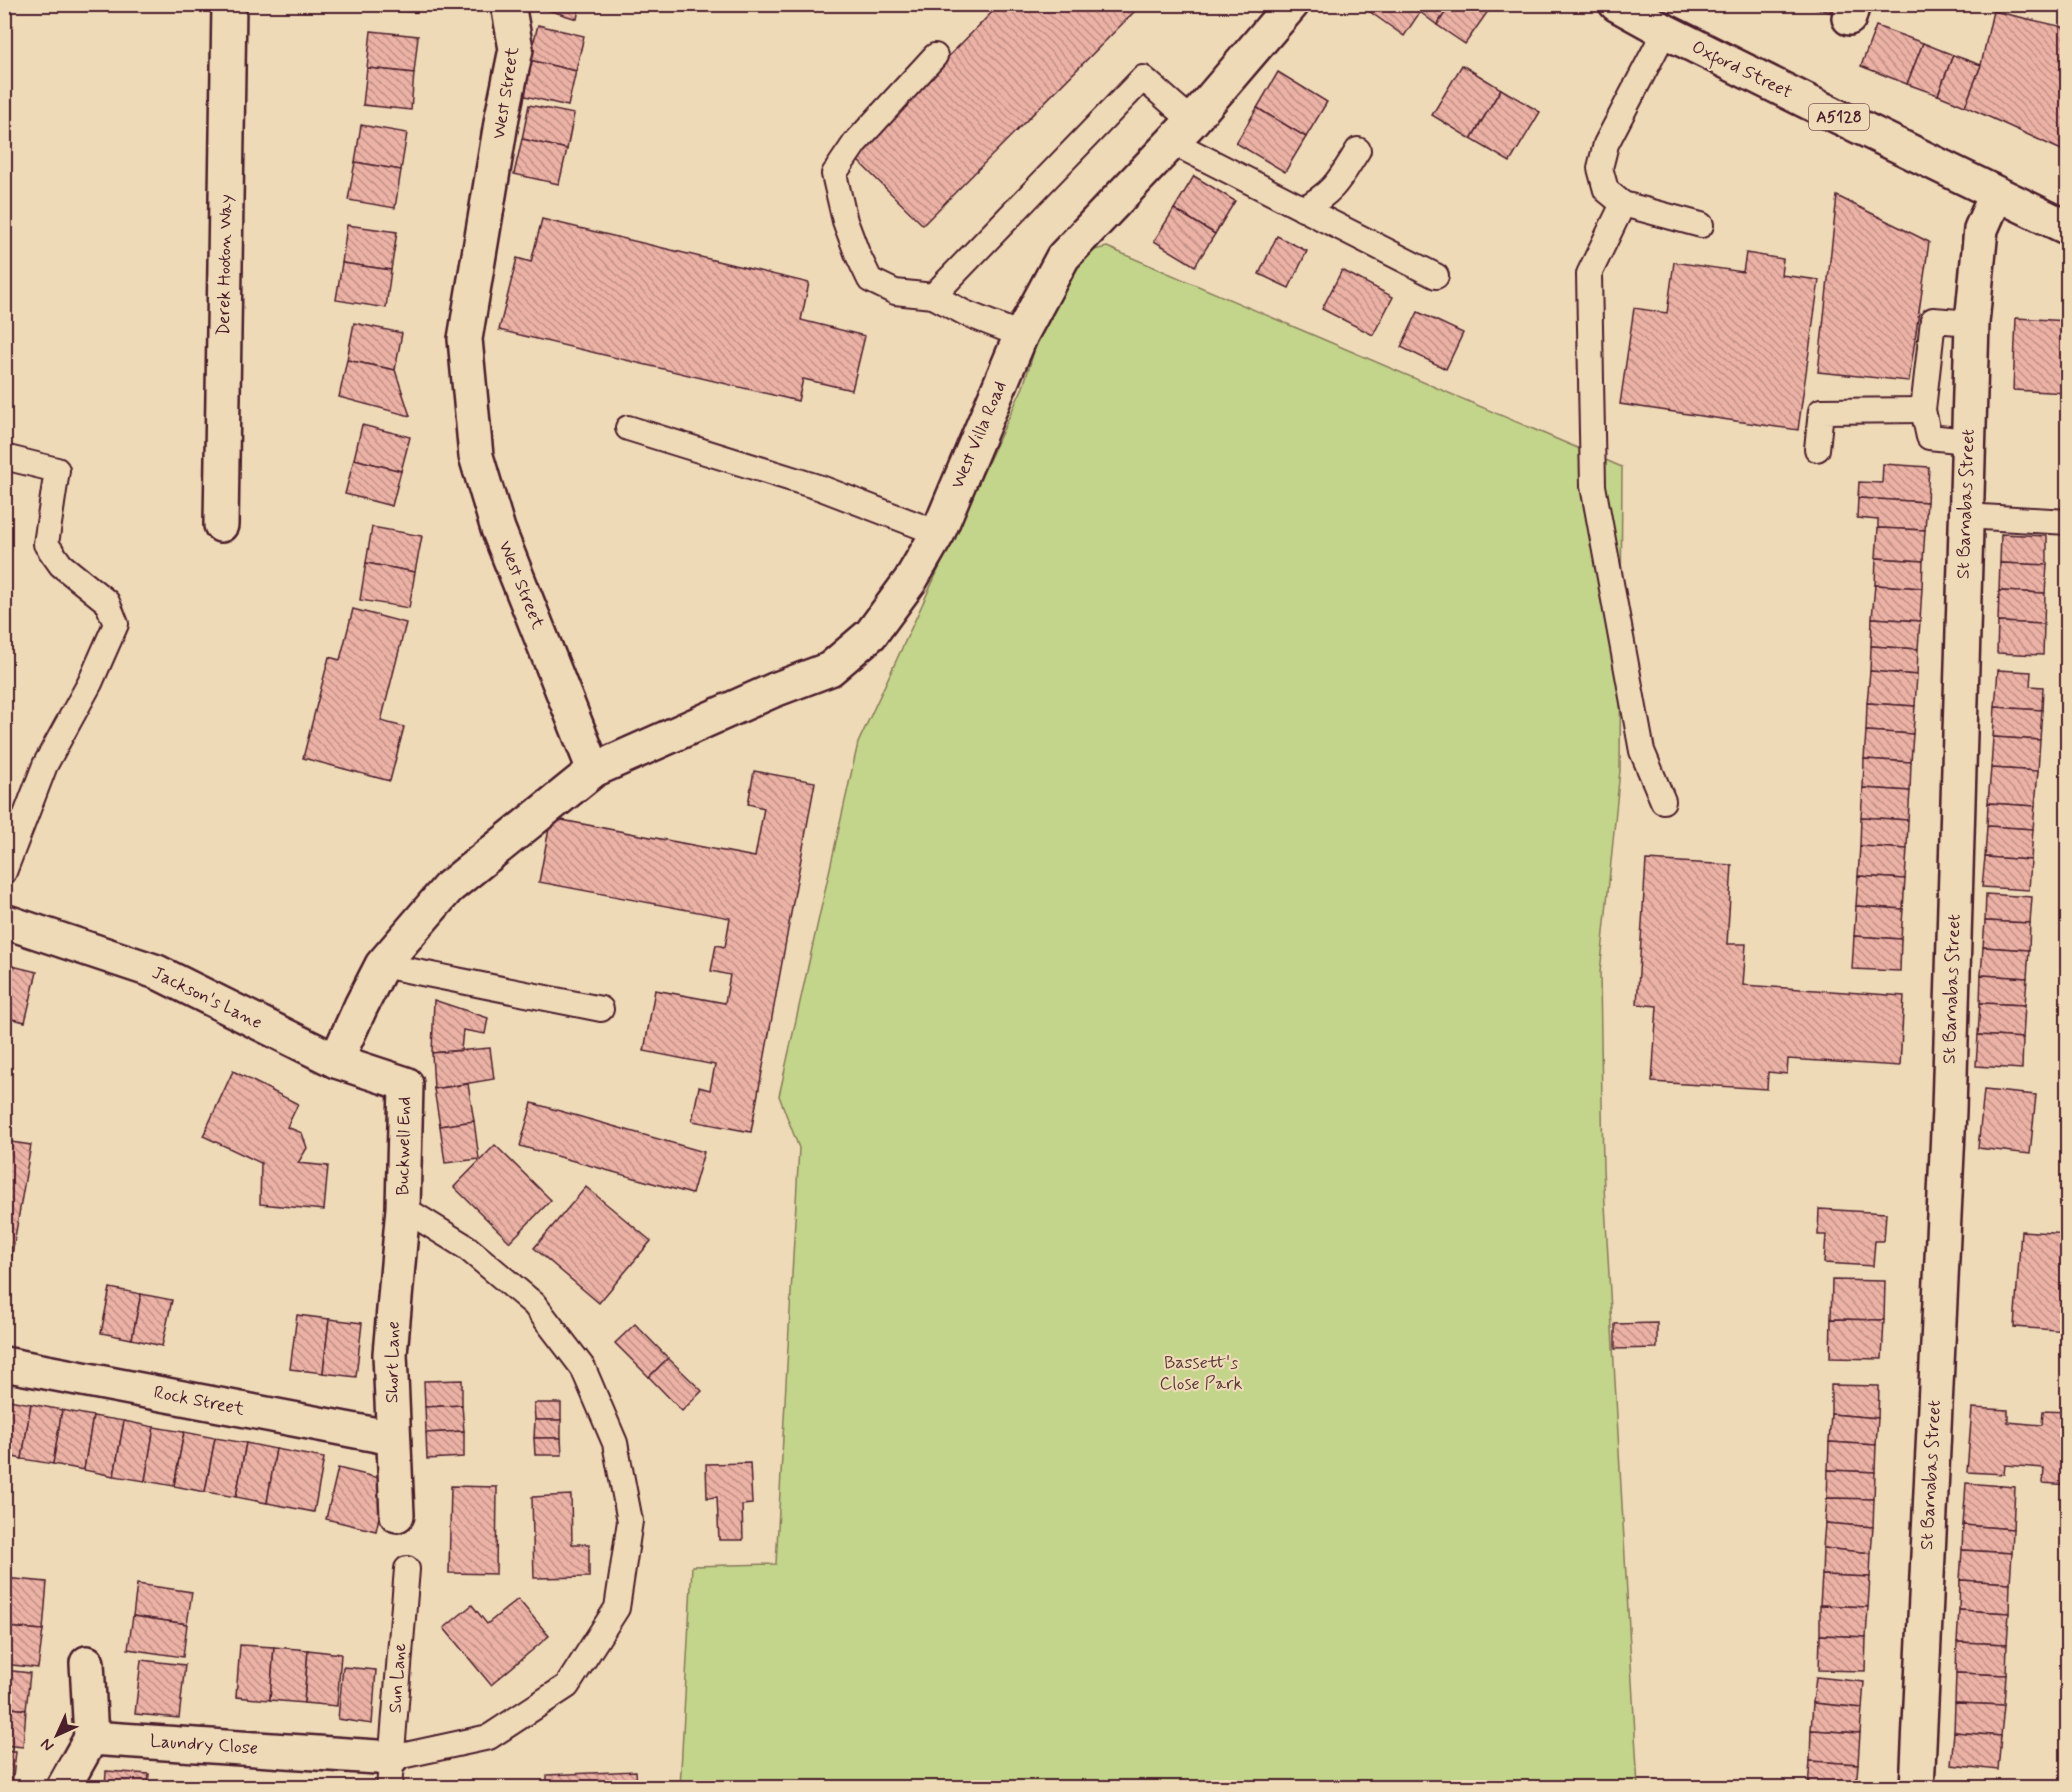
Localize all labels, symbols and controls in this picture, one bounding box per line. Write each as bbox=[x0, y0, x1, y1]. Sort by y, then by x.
street label: Oxford Street bbox=[1687, 35, 1796, 106]
street label: West Street bbox=[487, 45, 525, 141]
road number: A5128 bbox=[1809, 104, 1869, 130]
street label: Derek Hooton Way bbox=[212, 194, 238, 336]
street label: West Villa Road bbox=[946, 377, 1012, 493]
street label: St Barnabas Street bbox=[1951, 428, 1981, 579]
street label: West Street bbox=[492, 537, 550, 633]
street label: St Barnabas Street bbox=[1937, 913, 1967, 1064]
street label: Jackson's Lane bbox=[148, 961, 266, 1035]
street label: Buckwell End bbox=[391, 1096, 417, 1196]
street label: Short Lane bbox=[380, 1321, 406, 1403]
park label: Bassett's Close Park bbox=[1160, 1351, 1243, 1396]
street label: Rock Street bbox=[152, 1380, 247, 1422]
street label: St Barnabas Street bbox=[1915, 1399, 1947, 1551]
street label: Sun Lane bbox=[384, 1642, 412, 1714]
north arrow bbox=[27, 1705, 87, 1765]
street label: Laundry Close bbox=[149, 1729, 259, 1761]
text: N bbox=[36, 1733, 59, 1756]

